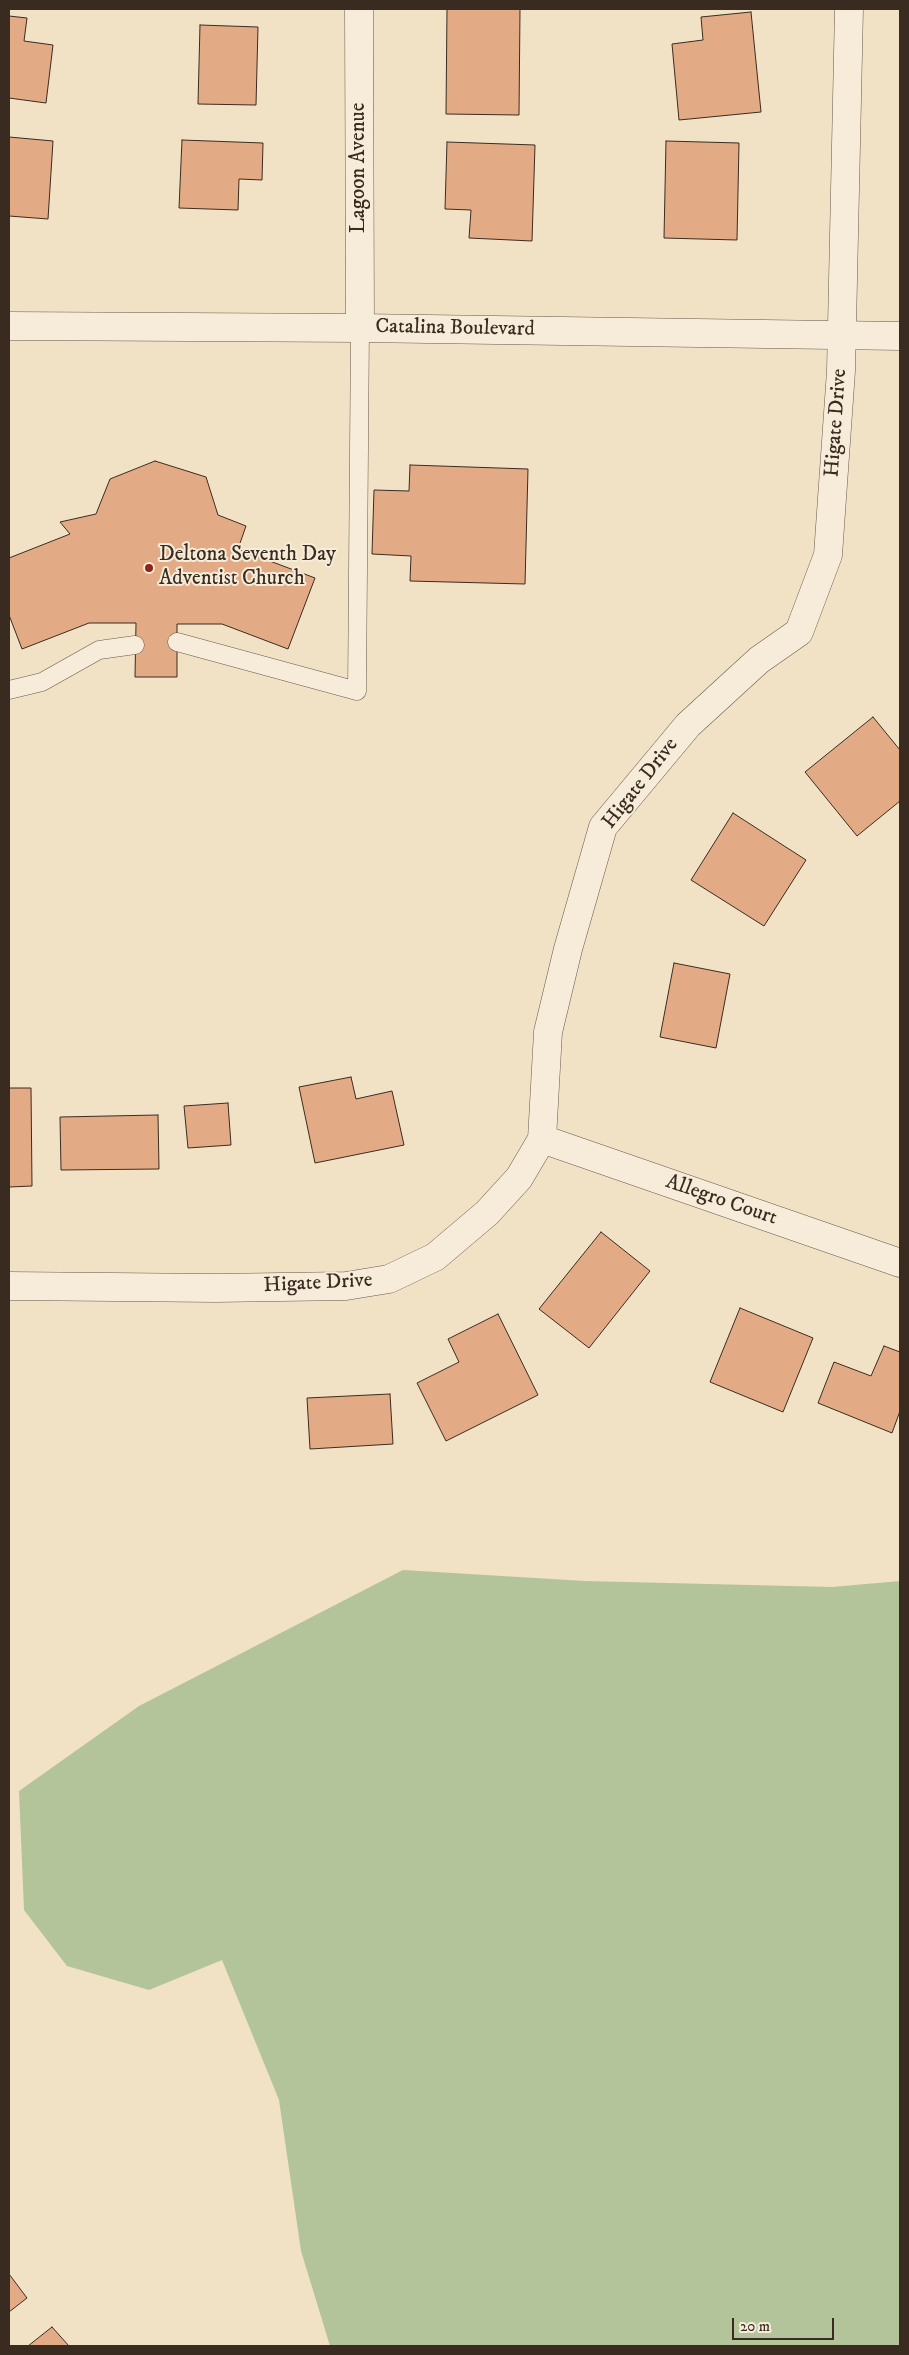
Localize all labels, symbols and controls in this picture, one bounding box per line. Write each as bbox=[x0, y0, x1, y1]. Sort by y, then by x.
street label: Lagoon Avenue bbox=[347, 103, 373, 233]
street label: Catalina Boulevard bbox=[375, 315, 535, 343]
street label: Higate Drive bbox=[821, 368, 853, 478]
place label: Deltona Seventh Day Adventist Church bbox=[159, 543, 336, 593]
marker: Deltona Seventh Day Adventist Church bbox=[143, 562, 155, 574]
street label: Higate Drive bbox=[598, 733, 684, 835]
street label: Allegro Court bbox=[662, 1170, 780, 1232]
street label: Higate Drive bbox=[263, 1269, 373, 1299]
scale bar bbox=[734, 2308, 836, 2340]
text: 20 m bbox=[740, 2317, 770, 2336]

